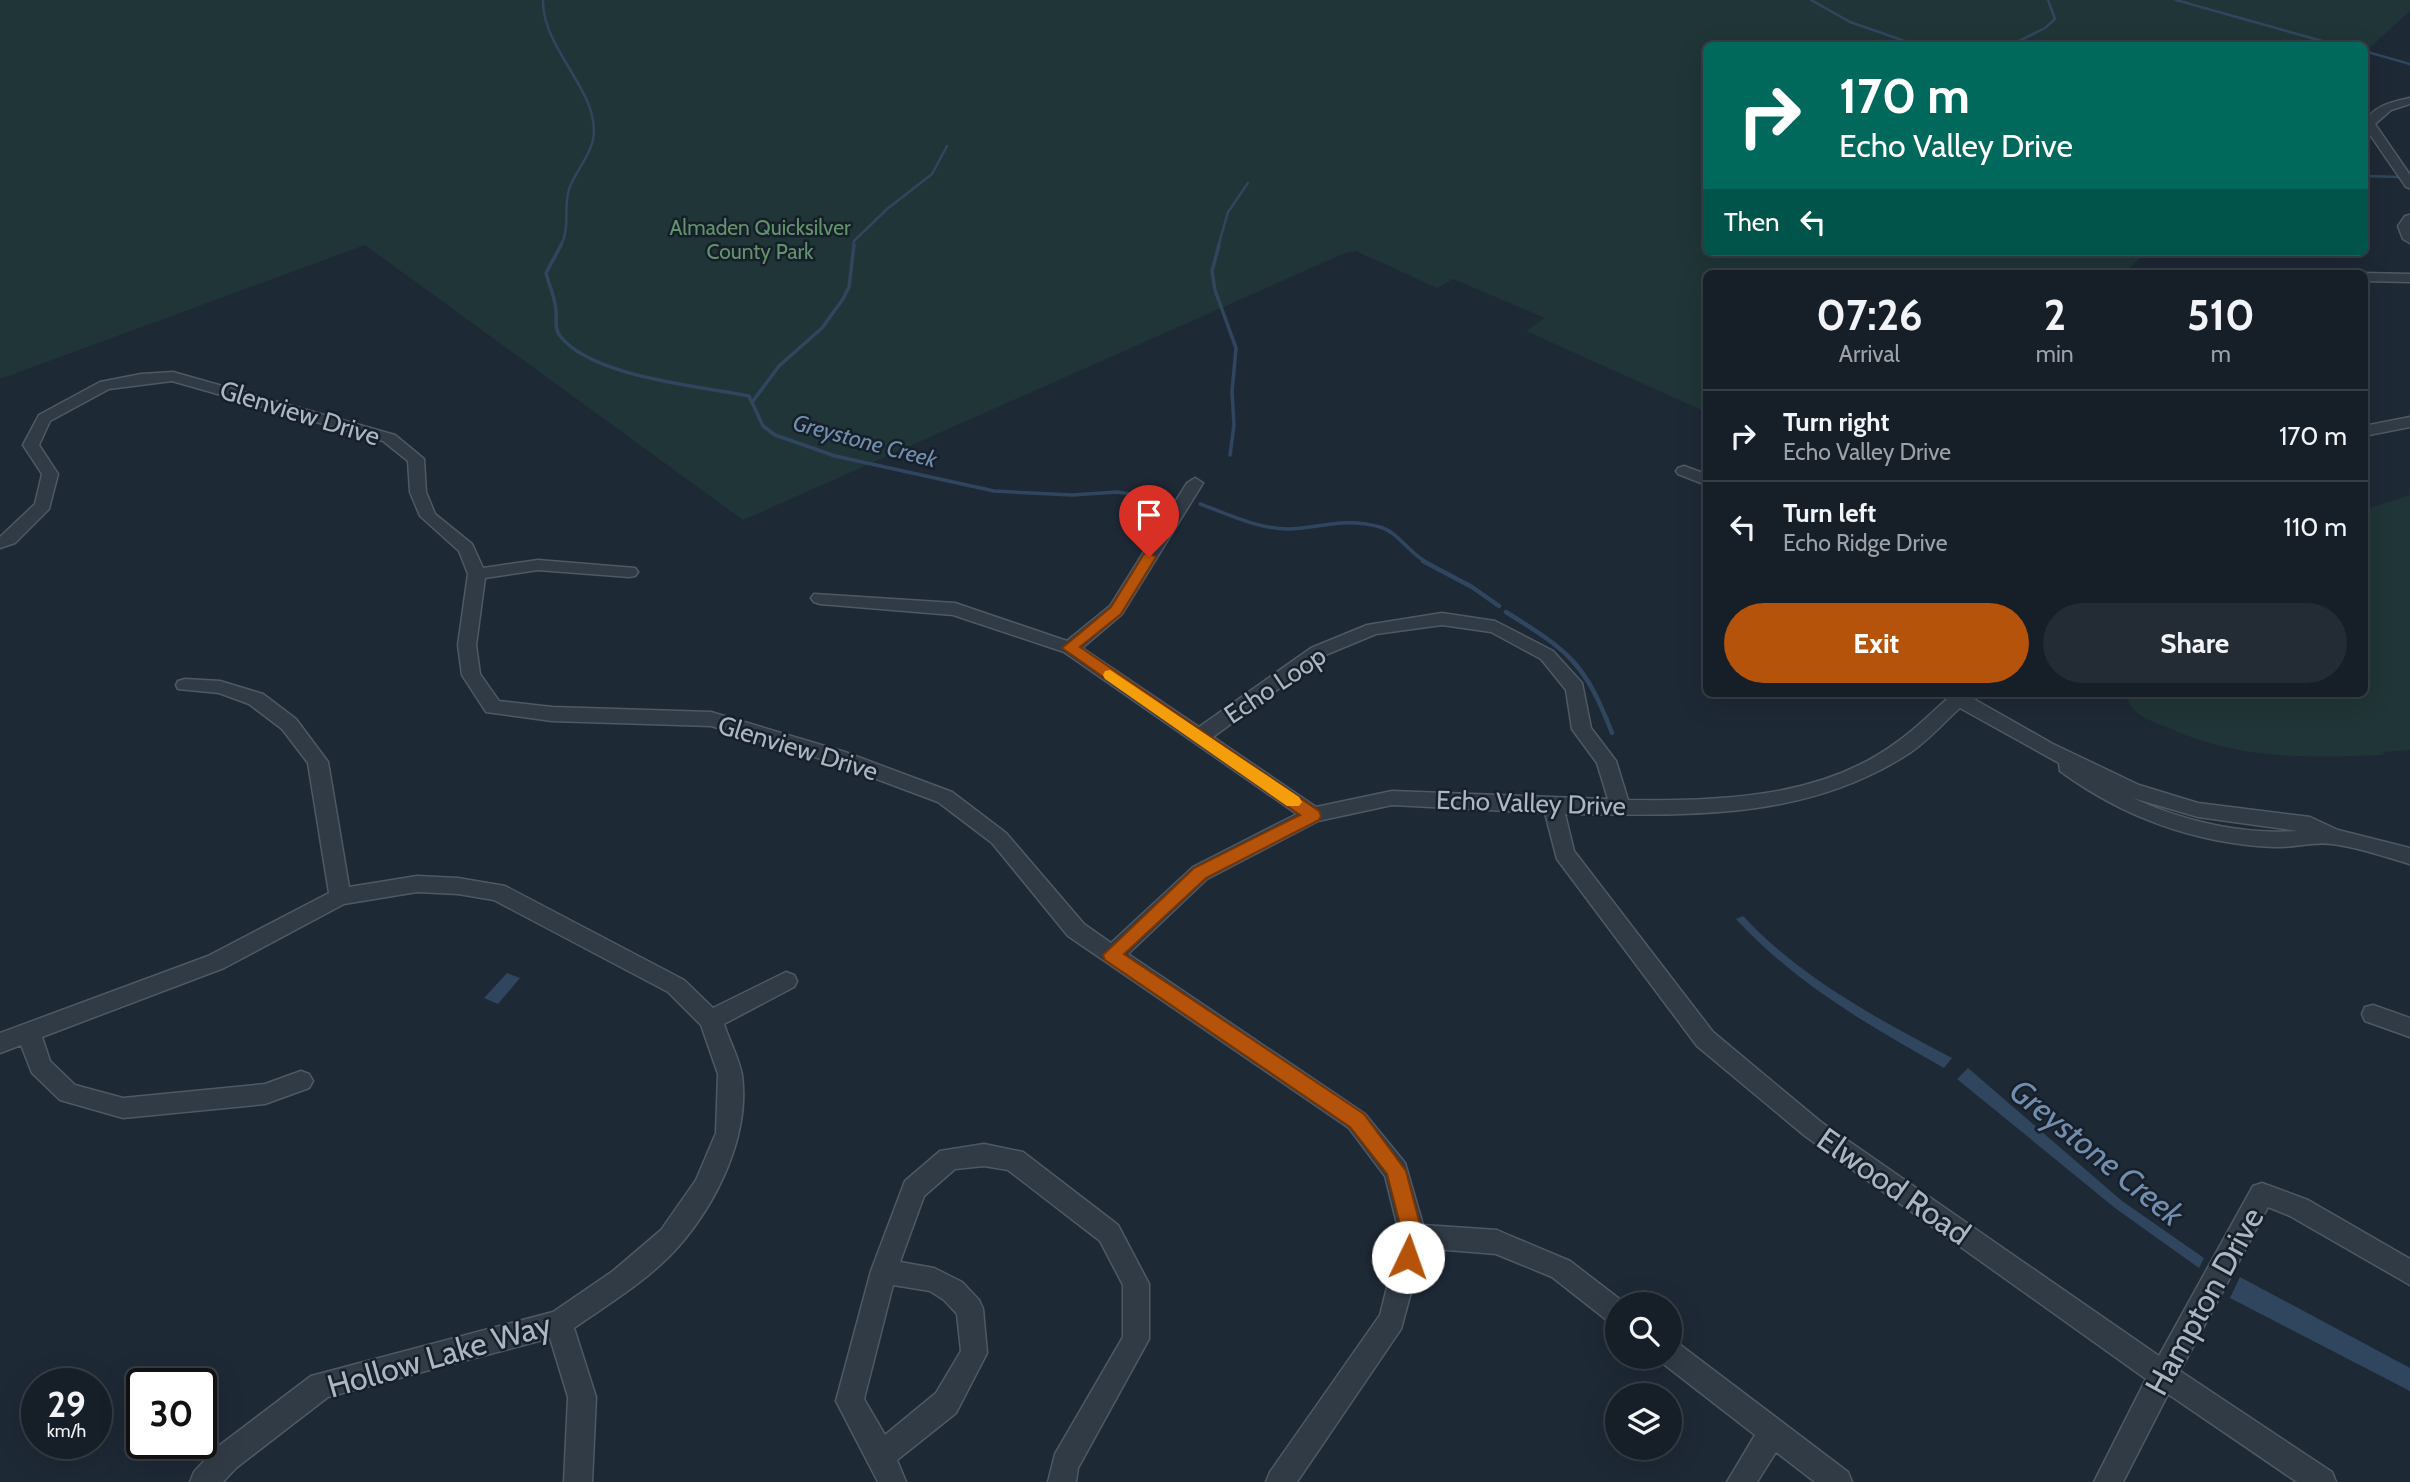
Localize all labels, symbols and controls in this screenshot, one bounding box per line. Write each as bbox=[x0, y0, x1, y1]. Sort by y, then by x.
text: 170 m bbox=[1839, 66, 1970, 125]
icon: right bbox=[1724, 70, 1815, 161]
text: Echo Valley Drive bbox=[1839, 126, 2073, 165]
icon: left bbox=[1794, 203, 1832, 241]
text: Then bbox=[1724, 206, 1780, 238]
park label: Almaden Quicksilver County Park bbox=[669, 215, 851, 264]
text: 07:26 bbox=[1816, 289, 1923, 341]
text: 2 bbox=[2044, 289, 2066, 341]
text: 510 bbox=[2187, 289, 2255, 341]
text: Arrival bbox=[1839, 340, 1900, 368]
text: min bbox=[2036, 340, 2074, 368]
text: m bbox=[2211, 340, 2231, 368]
street label: Glenview Drive bbox=[216, 374, 384, 452]
text: Turn right bbox=[1783, 406, 1889, 438]
water label: Greystone Creek bbox=[790, 408, 941, 474]
icon: right bbox=[1724, 417, 1762, 455]
text: 170 m bbox=[2279, 420, 2347, 452]
text: Echo Valley Drive bbox=[1783, 438, 1951, 466]
pin bbox=[1119, 485, 1179, 557]
icon: arrive bbox=[1130, 496, 1168, 534]
text: Turn left bbox=[1783, 497, 1876, 529]
icon: left bbox=[1724, 508, 1762, 546]
text: 110 m bbox=[2283, 511, 2347, 543]
text: Echo Ridge Drive bbox=[1783, 529, 1947, 557]
button: Exit bbox=[1724, 603, 2029, 683]
button: Share bbox=[2043, 603, 2347, 683]
street label: Echo Loop bbox=[1218, 639, 1332, 731]
street label: Glenview Drive bbox=[714, 709, 882, 787]
street label: Echo Valley Drive bbox=[1436, 784, 1626, 822]
water label: Greystone Creek bbox=[2002, 1070, 2193, 1235]
street label: Elwood Road bbox=[1810, 1119, 1978, 1253]
street label: Hampton Drive bbox=[2136, 1200, 2272, 1402]
position arrow bbox=[1371, 1220, 1445, 1294]
map controls bbox=[1605, 1292, 1682, 1460]
button: search bbox=[1605, 1292, 1682, 1369]
street label: Hollow Lake Way bbox=[323, 1304, 555, 1406]
speed limit sign: 30 bbox=[126, 1368, 217, 1459]
text: 29 bbox=[47, 1383, 86, 1426]
button: layers bbox=[1605, 1383, 1682, 1460]
text: km/h bbox=[47, 1420, 86, 1442]

